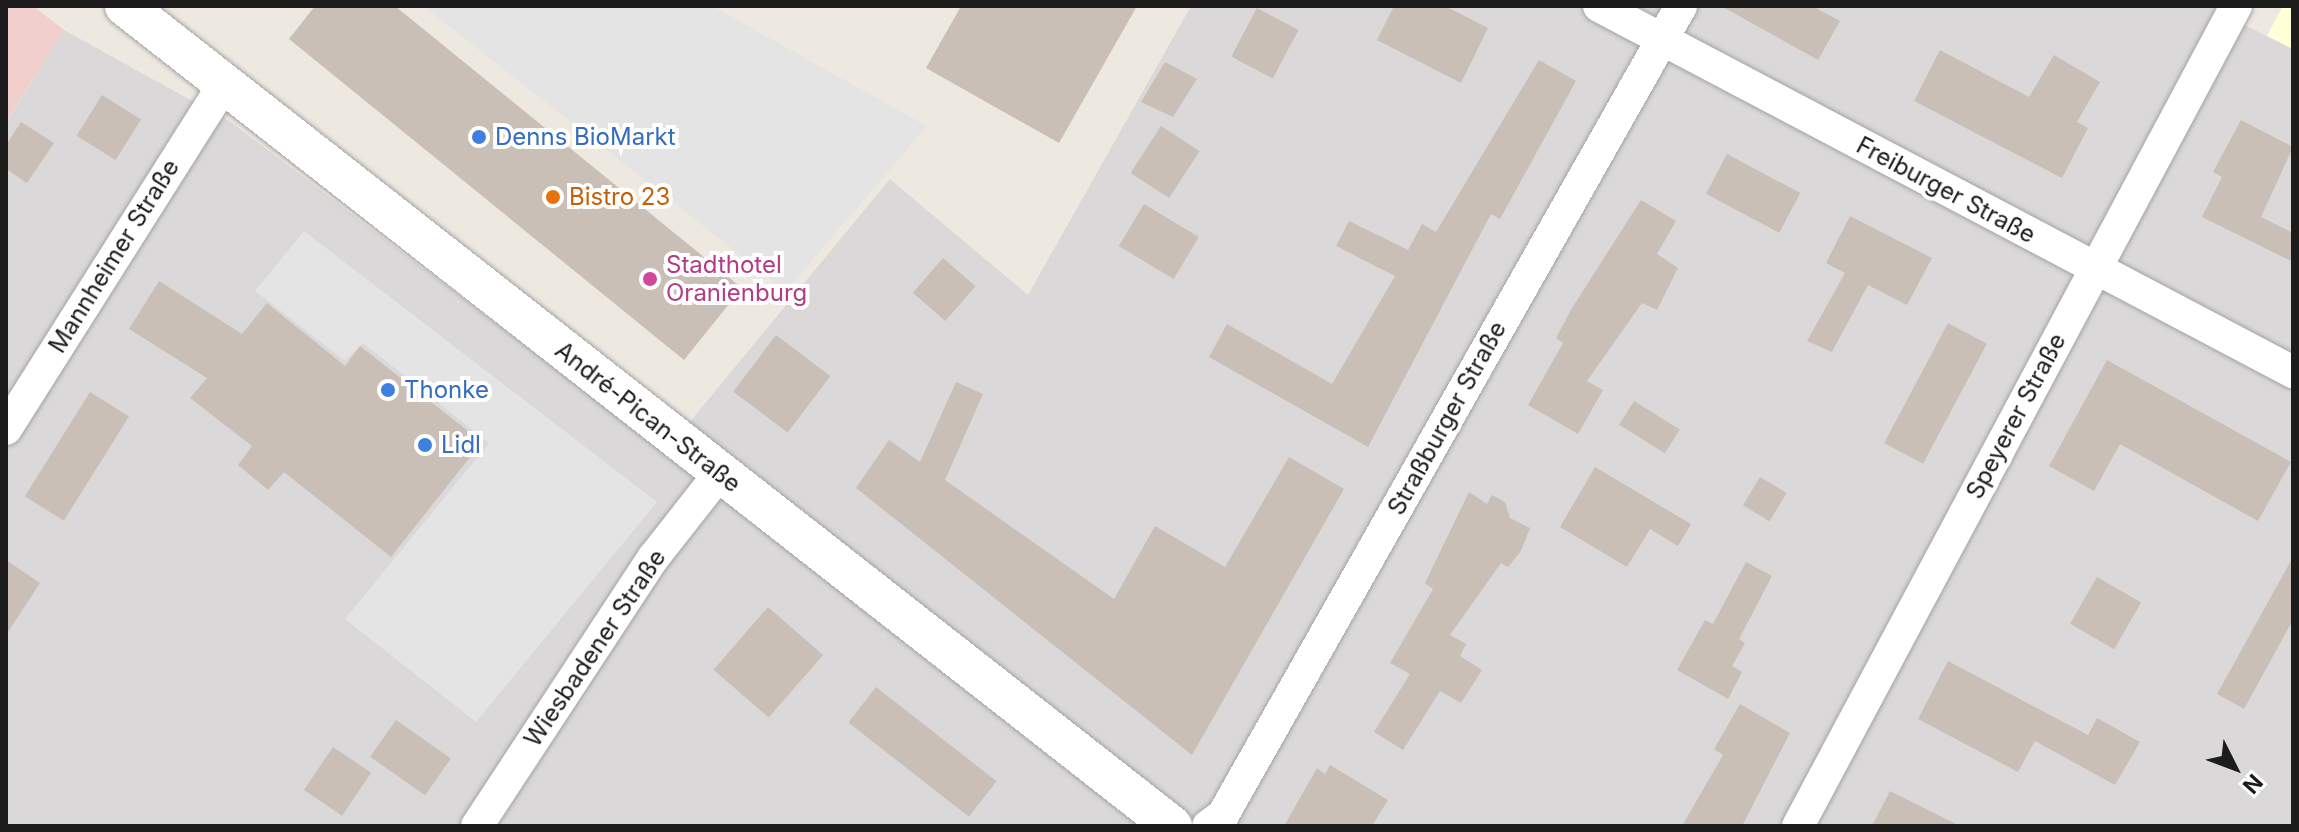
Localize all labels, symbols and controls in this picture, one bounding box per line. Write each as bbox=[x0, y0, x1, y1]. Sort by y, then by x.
place label: Denns BioMarkt bbox=[495, 123, 676, 151]
marker: Denns BioMarkt bbox=[470, 128, 488, 146]
street label: Freiburger Straße bbox=[1852, 131, 2040, 249]
street label: Mannheimer Straße bbox=[43, 154, 185, 358]
place label: Bistro 23 bbox=[569, 183, 670, 211]
marker: Bistro 23 bbox=[544, 188, 562, 206]
place label: Stadthotel Oranienburg bbox=[666, 251, 807, 307]
marker: Stadthotel Oranienburg bbox=[641, 270, 659, 288]
street label: Straßburger Straße bbox=[1382, 316, 1512, 520]
street label: Speyerer Straße bbox=[1960, 328, 2072, 504]
street label: André-Pican-Straße bbox=[550, 336, 746, 498]
place label: Thonke bbox=[404, 376, 489, 404]
marker: Thonke bbox=[379, 381, 397, 399]
place label: Lidl bbox=[441, 431, 481, 459]
marker: Lidl bbox=[416, 436, 434, 454]
street label: Wiesbadener Straße bbox=[518, 544, 672, 752]
north arrow bbox=[2195, 728, 2275, 808]
text: N bbox=[2238, 769, 2268, 799]

